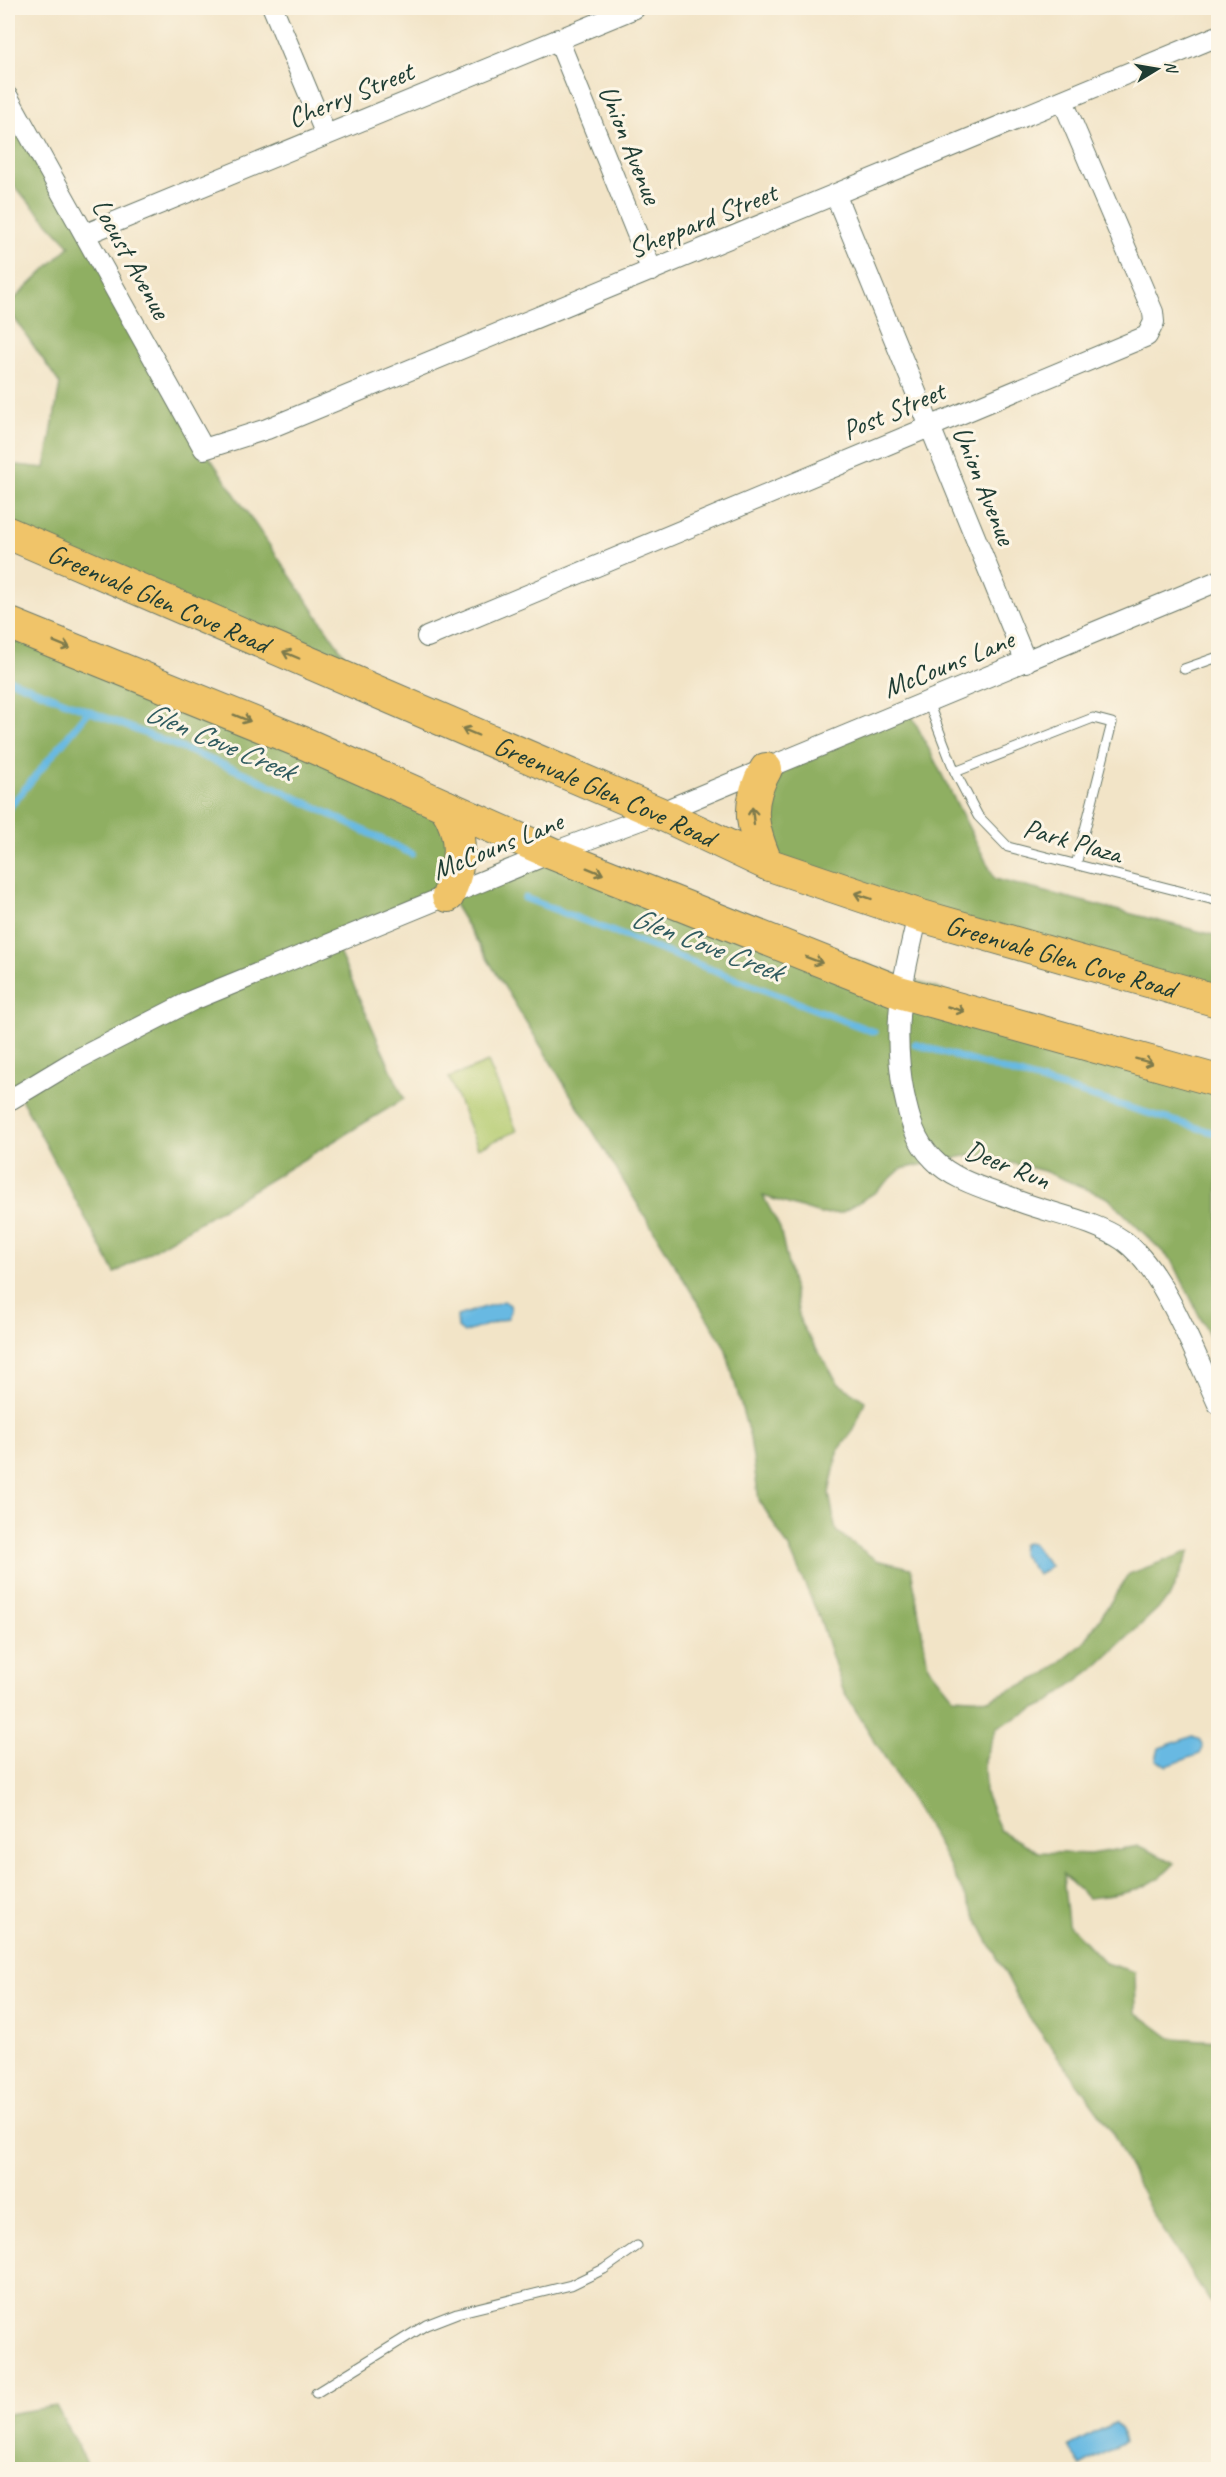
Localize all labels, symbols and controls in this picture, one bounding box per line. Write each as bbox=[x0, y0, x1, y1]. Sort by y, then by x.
north arrow bbox=[1127, 39, 1187, 99]
street label: Cherry Street bbox=[282, 52, 421, 135]
text: N bbox=[1160, 60, 1182, 76]
street label: Union Avenue bbox=[591, 80, 671, 210]
street label: Sheppard Street bbox=[623, 174, 784, 266]
street label: Locust Avenue bbox=[84, 192, 180, 326]
street label: Post Street bbox=[837, 372, 952, 448]
street label: Union Avenue bbox=[945, 421, 1025, 551]
street label: Greenvale Glen Cove Road bbox=[42, 535, 278, 663]
street label: McCouns Lane bbox=[878, 621, 1020, 706]
one-way arrow bbox=[52, 640, 70, 651]
one-way arrow bbox=[282, 649, 301, 660]
water label: Glen Cove Creek bbox=[140, 693, 305, 791]
one-way arrow bbox=[233, 713, 251, 724]
one-way arrow bbox=[461, 726, 480, 737]
street label: Greenvale Glen Cove Road bbox=[489, 727, 724, 857]
street label: McCouns Lane bbox=[427, 803, 569, 888]
one-way arrow bbox=[747, 807, 758, 827]
street label: Park Plaza bbox=[1020, 810, 1128, 872]
one-way arrow bbox=[585, 866, 603, 877]
one-way arrow bbox=[854, 890, 873, 901]
water label: Glen Cove Creek bbox=[626, 898, 792, 992]
street label: Greenvale Glen Cove Road bbox=[942, 907, 1183, 1007]
one-way arrow bbox=[805, 955, 823, 966]
one-way arrow bbox=[946, 1004, 965, 1015]
one-way arrow bbox=[1134, 1055, 1153, 1067]
street label: Deer Run bbox=[960, 1132, 1056, 1197]

